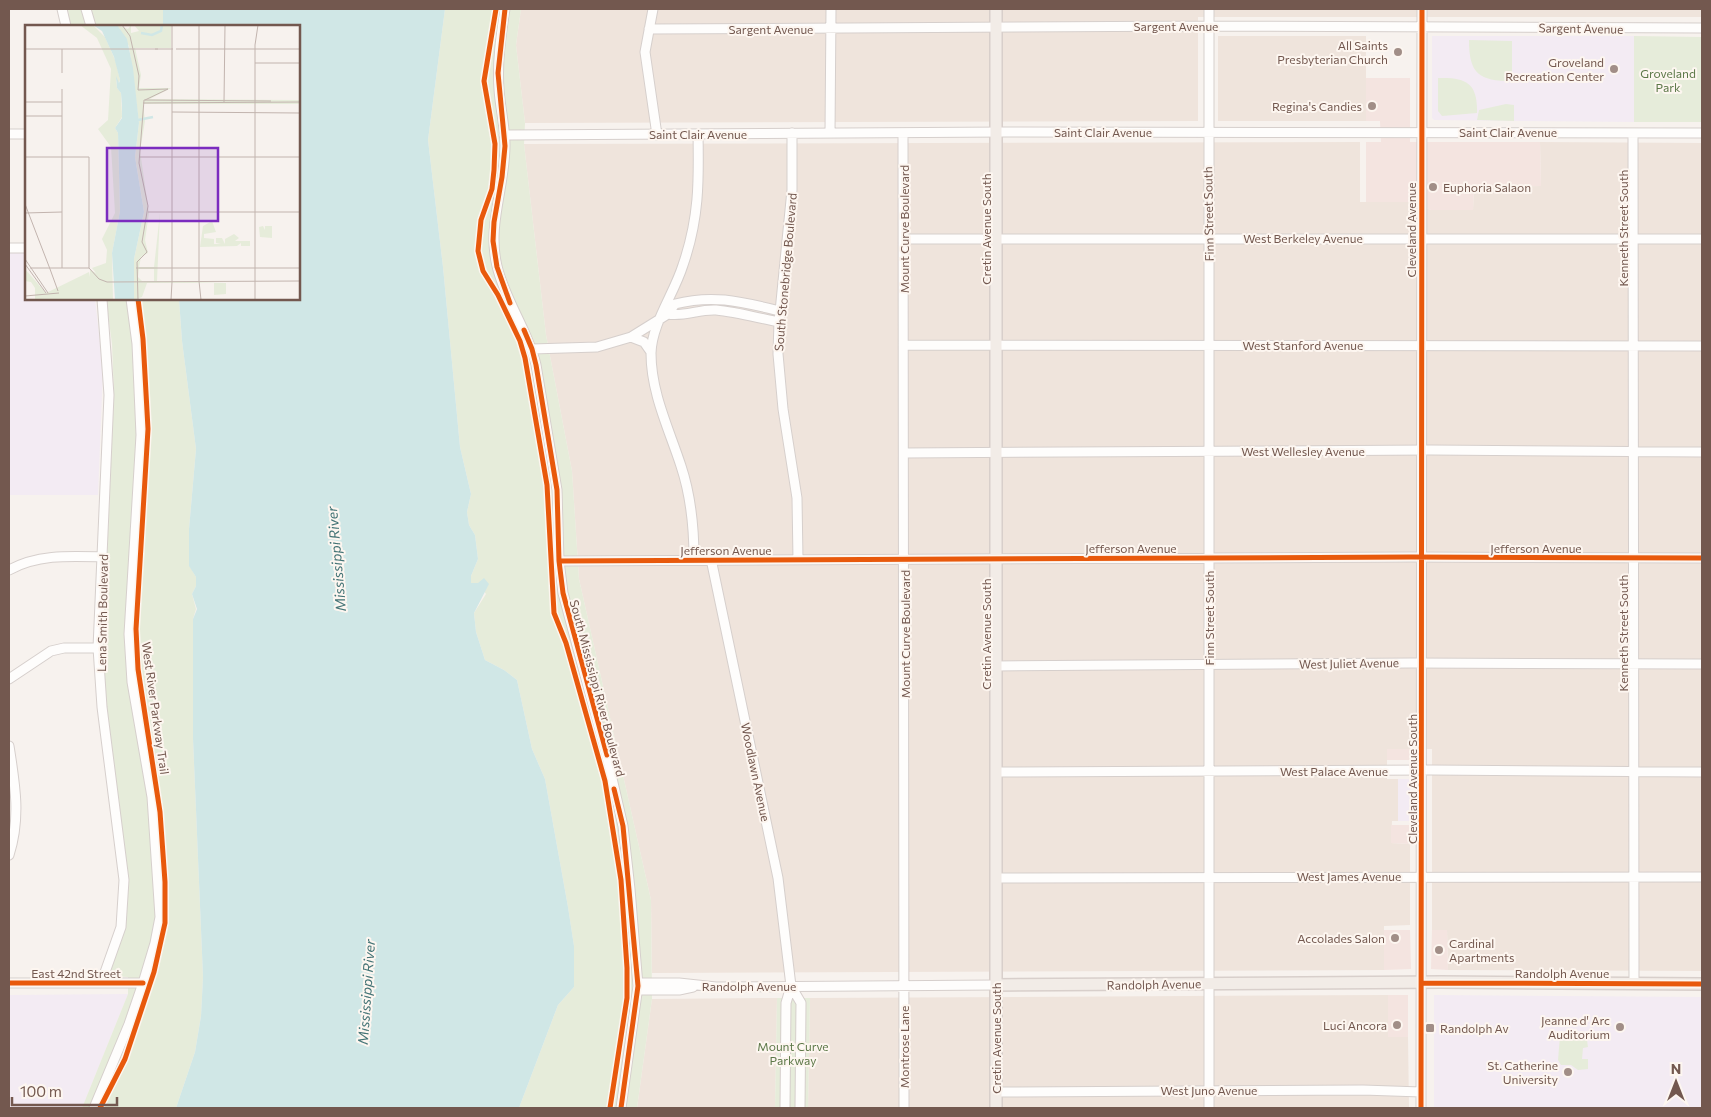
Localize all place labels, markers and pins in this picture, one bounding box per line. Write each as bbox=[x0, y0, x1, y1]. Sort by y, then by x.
place label: All Saints Presbyterian Church bbox=[1277, 38, 1388, 66]
marker: All Saints Presbyterian Church bbox=[1392, 46, 1404, 58]
place label: Groveland Recreation Center bbox=[1505, 55, 1604, 83]
marker: Groveland Recreation Center bbox=[1608, 63, 1620, 75]
place label: Regina's Candies bbox=[1272, 99, 1362, 113]
marker: Regina's Candies bbox=[1366, 100, 1378, 112]
place label: Euphoria Salaon bbox=[1443, 180, 1531, 194]
marker: Euphoria Salaon bbox=[1427, 181, 1439, 193]
place label: Accolades Salon bbox=[1297, 931, 1385, 945]
marker: Accolades Salon bbox=[1389, 932, 1401, 944]
place label: Cardinal Apartments bbox=[1449, 936, 1514, 964]
marker: Cardinal Apartments bbox=[1433, 944, 1445, 956]
place label: Jeanne d' Arc Auditorium bbox=[1541, 1013, 1610, 1041]
place label: Luci Ancora bbox=[1323, 1018, 1387, 1032]
marker: Luci Ancora bbox=[1391, 1019, 1403, 1031]
place label: Randolph Av bbox=[1440, 1021, 1509, 1035]
marker: Jeanne d' Arc Auditorium bbox=[1614, 1021, 1626, 1033]
marker: Randolph Av bbox=[1424, 1022, 1436, 1034]
place label: St. Catherine University bbox=[1487, 1058, 1558, 1086]
marker: St. Catherine University bbox=[1562, 1066, 1574, 1078]

